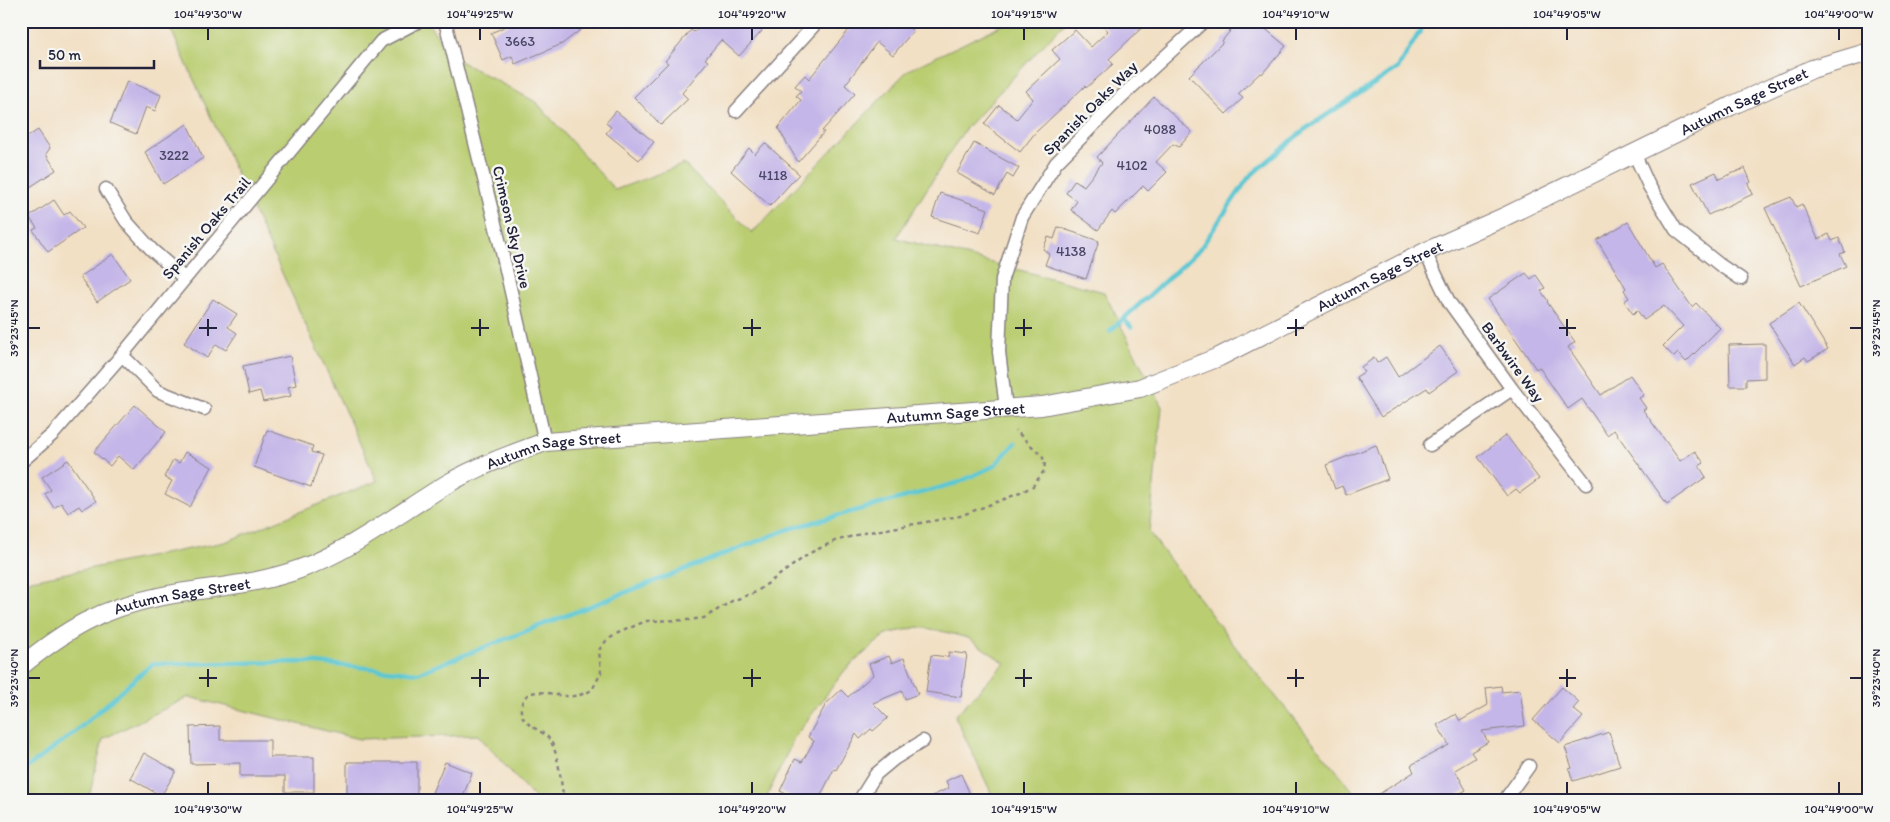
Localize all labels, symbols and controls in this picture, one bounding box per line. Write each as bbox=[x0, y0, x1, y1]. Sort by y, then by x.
text: 104°49'30"W bbox=[174, 7, 242, 21]
text: 104°49'25"W bbox=[447, 7, 513, 21]
text: 104°49'20"W bbox=[718, 7, 786, 21]
text: 104°49'15"W bbox=[991, 7, 1057, 21]
text: 104°49'10"W bbox=[1262, 7, 1330, 21]
text: 104°49'05"W bbox=[1533, 7, 1601, 21]
text: 104°49'00"W bbox=[1805, 7, 1873, 21]
house number: 3663 bbox=[505, 33, 535, 50]
scale bar bbox=[40, 38, 154, 70]
text: 50 m bbox=[48, 46, 81, 64]
street label: Spanish Oaks Way bbox=[1039, 57, 1141, 159]
street label: Autumn Sage Street bbox=[1677, 63, 1811, 139]
house number: 4088 bbox=[1144, 121, 1177, 138]
house number: 3222 bbox=[159, 147, 189, 164]
house number: 4102 bbox=[1117, 157, 1148, 174]
street label: Crimson Sky Drive bbox=[489, 164, 535, 290]
house number: 4118 bbox=[758, 167, 788, 184]
street label: Spanish Oaks Trail bbox=[158, 173, 255, 283]
street label: Autumn Sage Street bbox=[1313, 236, 1446, 315]
house number: 4138 bbox=[1056, 243, 1086, 260]
text: 39°23'45"N bbox=[7, 299, 21, 357]
text: 39°23'45"N bbox=[1869, 299, 1883, 357]
street label: Barbwire Way bbox=[1477, 318, 1549, 406]
street label: Autumn Sage Street bbox=[886, 398, 1026, 427]
street label: Autumn Sage Street bbox=[483, 427, 622, 473]
street label: Autumn Sage Street bbox=[111, 573, 252, 618]
text: 39°23'40"N bbox=[7, 649, 21, 707]
text: 39°23'40"N bbox=[1869, 649, 1883, 707]
text: 104°49'30"W bbox=[174, 802, 242, 816]
text: 104°49'25"W bbox=[447, 802, 513, 816]
text: 104°49'20"W bbox=[718, 802, 786, 816]
text: 104°49'15"W bbox=[991, 802, 1057, 816]
text: 104°49'10"W bbox=[1262, 802, 1330, 816]
text: 104°49'05"W bbox=[1533, 802, 1601, 816]
text: 104°49'00"W bbox=[1805, 802, 1873, 816]

